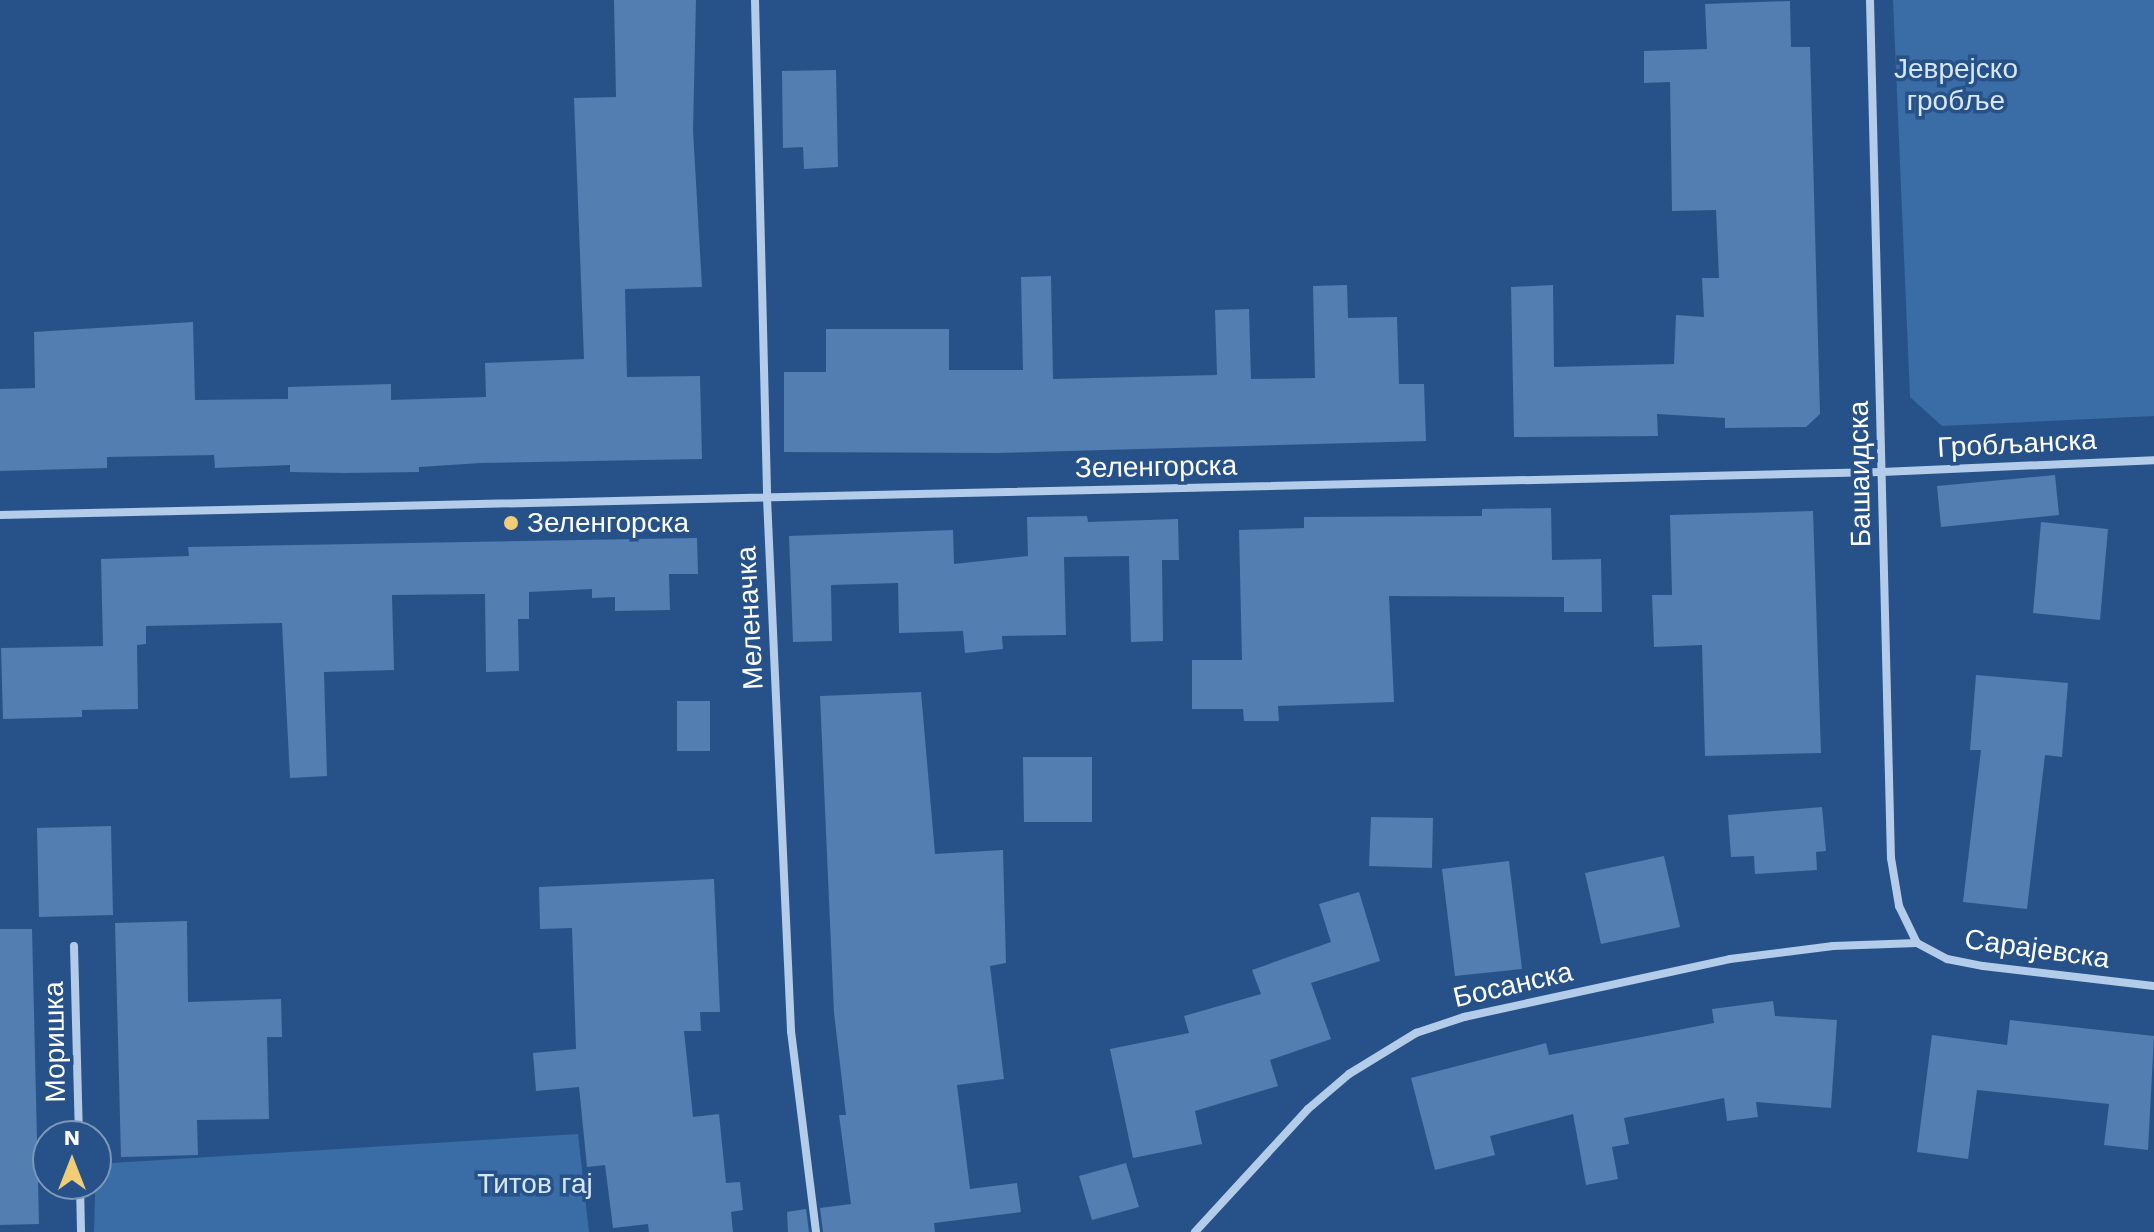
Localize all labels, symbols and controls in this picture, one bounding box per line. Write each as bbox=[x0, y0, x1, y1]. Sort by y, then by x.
park label: Јеврејско гробље bbox=[1894, 52, 2018, 118]
street label: Башаидска bbox=[1842, 401, 1878, 547]
street label: Гробљанска bbox=[1936, 423, 2098, 465]
street label: Зеленгорска bbox=[1075, 449, 1237, 485]
place label: Зеленгорска bbox=[527, 506, 689, 540]
marker: Зеленгорска bbox=[502, 514, 520, 532]
street label: Меленачка bbox=[729, 545, 771, 691]
street label: Сарајевска bbox=[1962, 922, 2112, 976]
street label: Босанска bbox=[1450, 955, 1576, 1015]
street label: Моришка bbox=[37, 981, 73, 1103]
north arrow bbox=[32, 1120, 112, 1200]
text: N bbox=[64, 1125, 80, 1150]
park label: Титов гај bbox=[477, 1167, 593, 1201]

